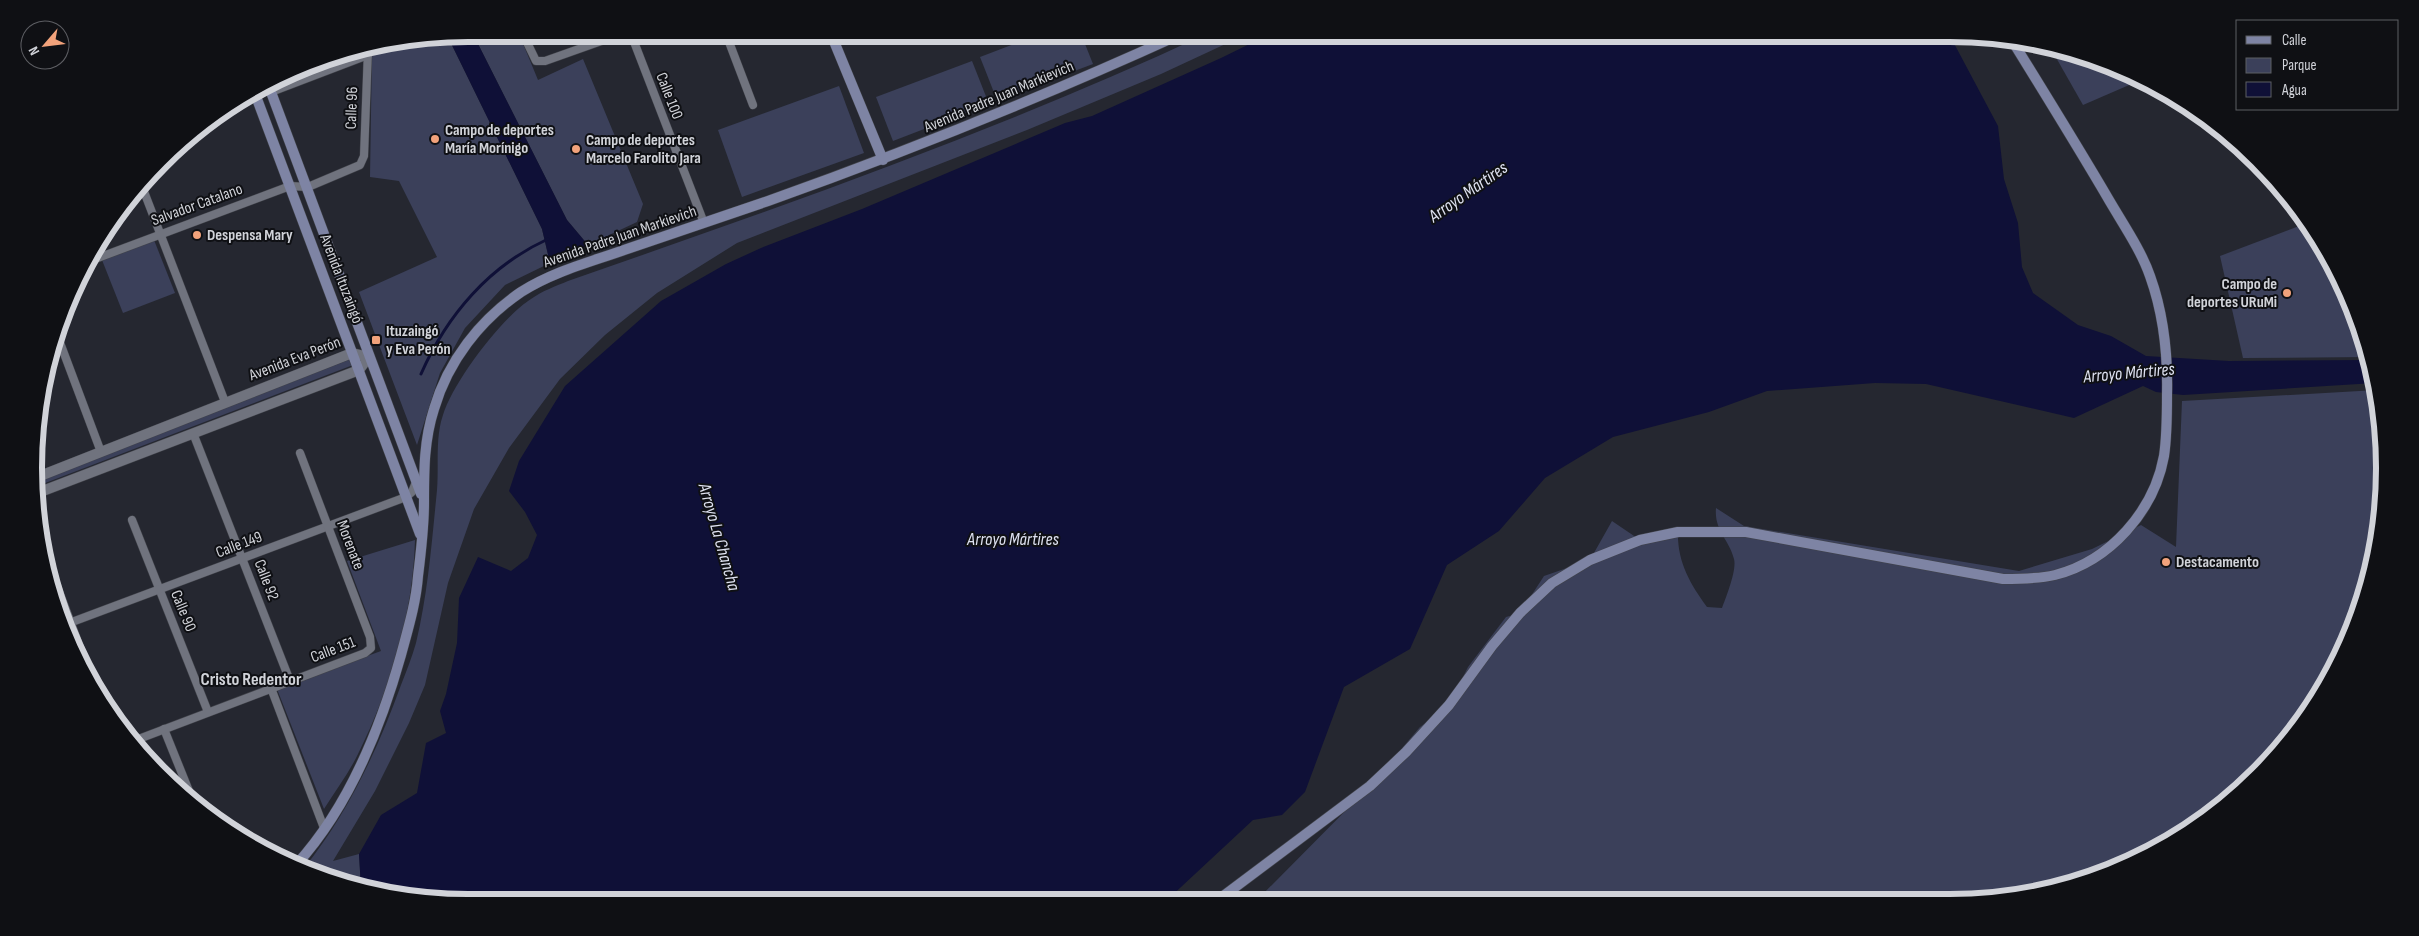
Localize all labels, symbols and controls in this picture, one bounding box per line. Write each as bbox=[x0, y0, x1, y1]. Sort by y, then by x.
north arrow bbox=[20, 20, 70, 70]
legend bbox=[2236, 20, 2399, 110]
text: Calle bbox=[2282, 31, 2306, 50]
text: N bbox=[25, 44, 43, 58]
text: Parque bbox=[2282, 56, 2317, 75]
street label: Avenida Padre Juan Markievich bbox=[920, 57, 1077, 138]
street label: Calle 100 bbox=[651, 70, 687, 122]
text: Agua bbox=[2281, 81, 2307, 100]
street label: Calle 96 bbox=[342, 86, 362, 130]
place label: Campo de deportes María Morínigo bbox=[445, 121, 554, 158]
place label: Campo de deportes Marcelo Farolito Jara bbox=[586, 131, 701, 168]
marker: Campo de deportes María Morínigo bbox=[429, 133, 441, 145]
marker: Campo de deportes Marcelo Farolito Jara bbox=[570, 143, 582, 155]
water label: Arroyo Mártires bbox=[1424, 157, 1512, 227]
street label: Salvador Catalano bbox=[149, 180, 245, 230]
street label: Avenida Padre Juan Markievich bbox=[540, 202, 699, 272]
place label: Despensa Mary bbox=[207, 226, 293, 245]
marker: Despensa Mary bbox=[191, 229, 203, 241]
street label: Avenida Ituzaingó bbox=[315, 231, 367, 326]
place label: Campo de deportes URuMi bbox=[2187, 275, 2277, 312]
marker: Campo de deportes URuMi bbox=[2281, 287, 2293, 299]
place label: Ituzaingó y Eva Perón bbox=[386, 322, 451, 359]
street label: Avenida Eva Perón bbox=[246, 333, 344, 386]
marker: Ituzaingó y Eva Perón bbox=[370, 334, 382, 346]
water label: Arroyo Mártires bbox=[2082, 358, 2176, 388]
water label: Arroyo La Chancha bbox=[693, 480, 745, 594]
street label: Morenate bbox=[332, 518, 368, 572]
street label: Calle 149 bbox=[213, 528, 265, 562]
water label: Arroyo Mártires bbox=[966, 529, 1059, 550]
place label: Destacamento bbox=[2176, 553, 2259, 572]
marker: Destacamento bbox=[2160, 556, 2172, 568]
street label: Calle 92 bbox=[250, 557, 282, 603]
street label: Calle 90 bbox=[166, 588, 200, 634]
street label: Calle 151 bbox=[308, 633, 358, 667]
district label: Cristo Redentor bbox=[200, 669, 302, 690]

